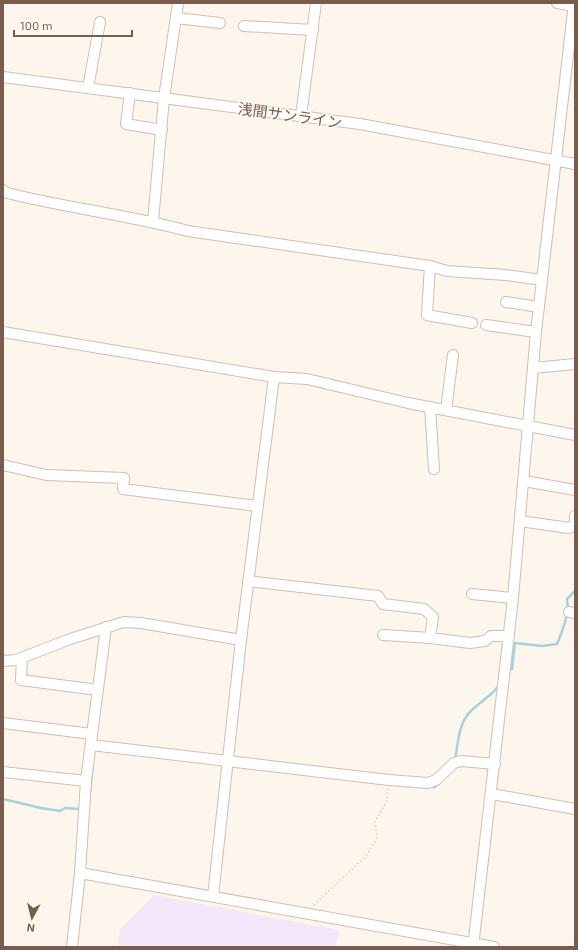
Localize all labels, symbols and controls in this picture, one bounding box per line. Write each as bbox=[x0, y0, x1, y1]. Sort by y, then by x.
scale bar bbox=[14, 12, 132, 38]
text: 100 m bbox=[20, 18, 52, 32]
street label: 浅間サンライン bbox=[237, 99, 343, 131]
north arrow bbox=[12, 898, 52, 938]
text: N bbox=[26, 921, 35, 935]

